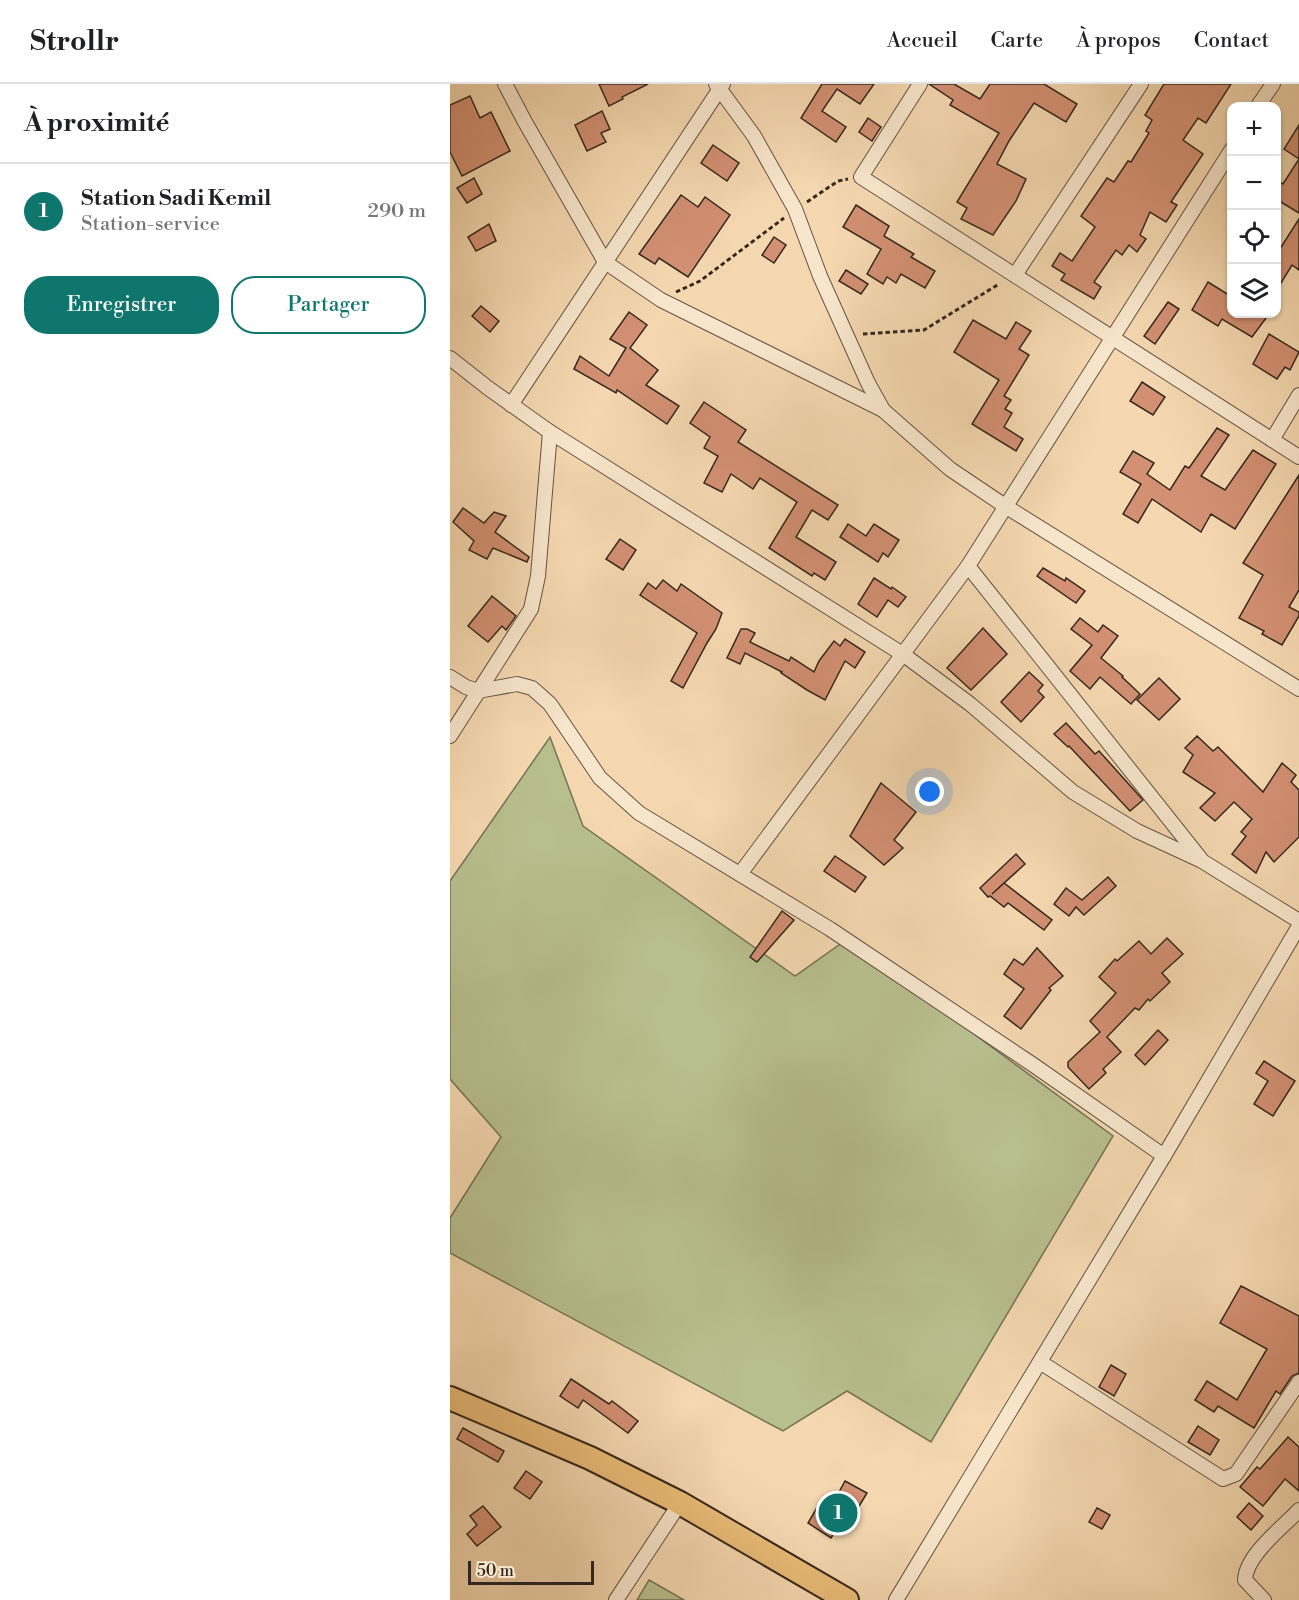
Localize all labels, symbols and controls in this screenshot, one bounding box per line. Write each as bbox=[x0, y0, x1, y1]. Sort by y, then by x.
text: Strollr bbox=[30, 24, 119, 59]
text: Accueil bbox=[887, 28, 958, 54]
text: Carte bbox=[991, 28, 1043, 54]
text: À propos bbox=[1076, 28, 1161, 54]
text: Contact bbox=[1194, 28, 1269, 54]
map controls bbox=[1227, 102, 1281, 318]
button: + bbox=[1227, 102, 1281, 156]
text: À proximité bbox=[24, 107, 169, 139]
button: − bbox=[1227, 156, 1281, 210]
text: Station Sadi Kemil bbox=[81, 185, 271, 212]
text: 1 bbox=[39, 199, 48, 224]
text: 290 m bbox=[368, 199, 426, 224]
button: locate bbox=[1227, 210, 1281, 264]
text: Station-service bbox=[81, 212, 220, 237]
button: layers bbox=[1227, 264, 1281, 318]
button: Enregistrer bbox=[24, 276, 219, 334]
button: Partager bbox=[231, 276, 426, 334]
your location bbox=[915, 777, 944, 806]
pin: 1 bbox=[818, 1490, 858, 1536]
scale bar bbox=[468, 1558, 594, 1586]
text: 50 m bbox=[477, 1561, 514, 1581]

